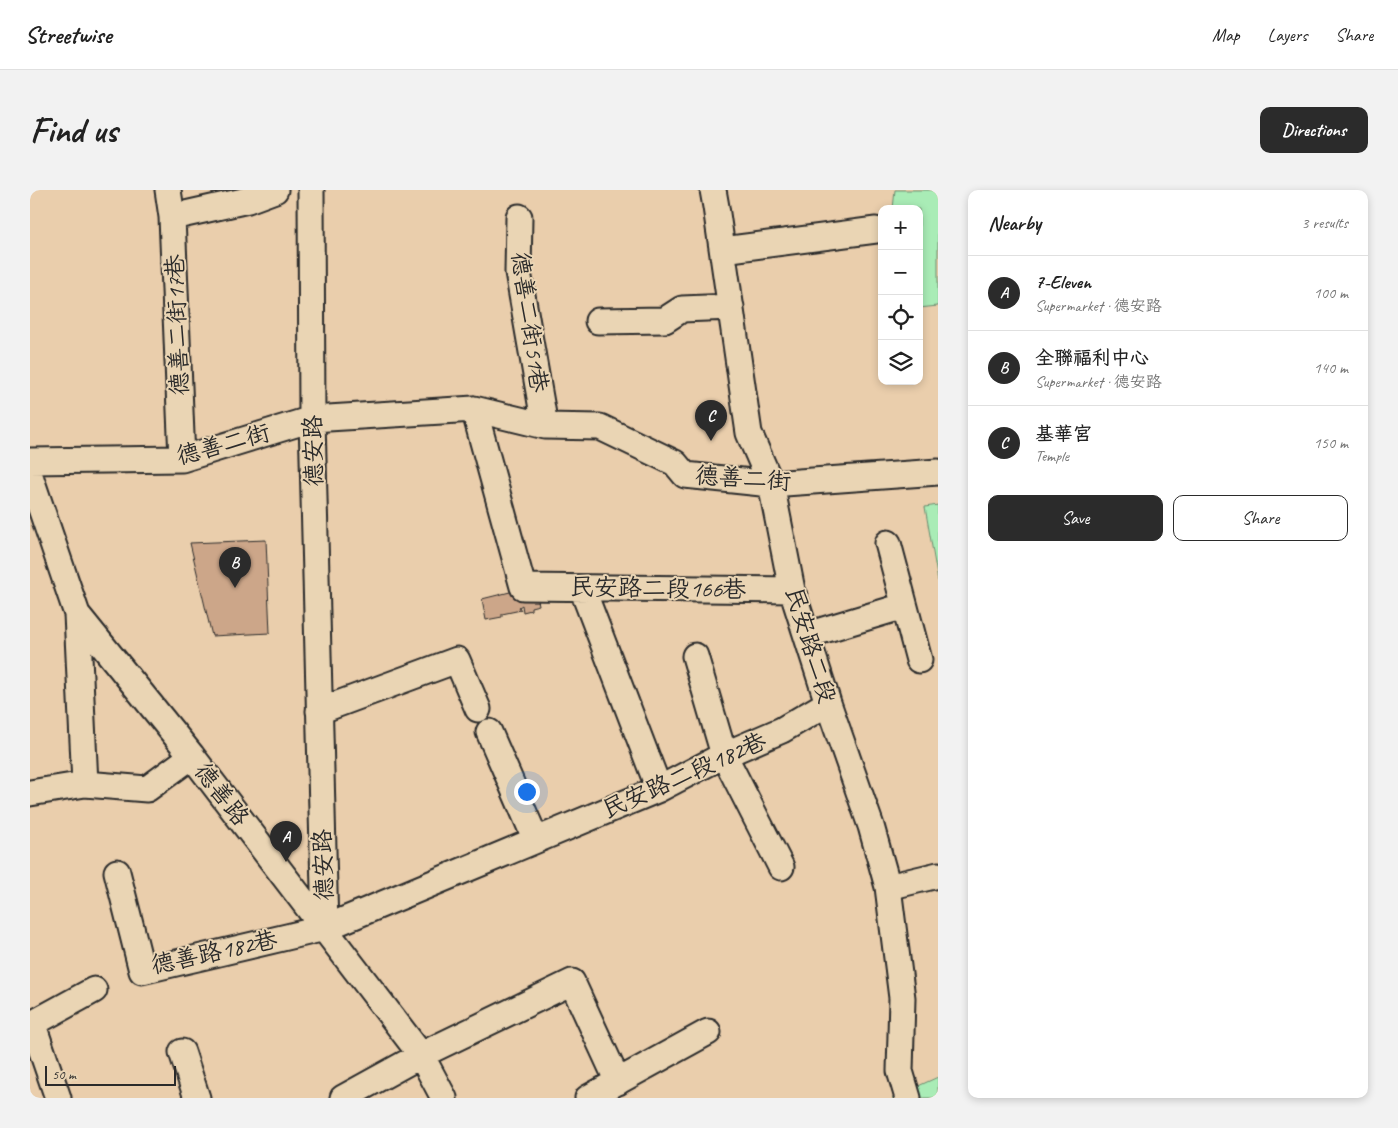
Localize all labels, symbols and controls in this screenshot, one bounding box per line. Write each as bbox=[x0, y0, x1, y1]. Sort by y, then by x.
text: Streetwise bbox=[25, 20, 111, 50]
text: Map bbox=[1212, 24, 1240, 46]
text: Layers bbox=[1268, 24, 1307, 46]
text: Share bbox=[1335, 24, 1373, 46]
button: Directions bbox=[1260, 107, 1368, 153]
text: Find us bbox=[30, 108, 117, 153]
map controls bbox=[878, 205, 923, 385]
button: + bbox=[878, 205, 923, 250]
text: Nearby bbox=[988, 210, 1041, 236]
text: 3 results bbox=[1301, 213, 1348, 233]
street label: 德善二街51巷 bbox=[505, 250, 555, 394]
button: − bbox=[878, 250, 923, 295]
street label: 德善二街17巷 bbox=[160, 254, 194, 396]
text: 7-Eleven bbox=[1035, 270, 1091, 294]
text: A bbox=[1000, 283, 1008, 303]
text: 100 m bbox=[1314, 283, 1348, 303]
button: locate bbox=[878, 295, 923, 340]
text: Supermarket · 德安路 bbox=[1035, 296, 1162, 316]
button: layers bbox=[878, 340, 923, 385]
text: 全聯福利中心 bbox=[1035, 346, 1149, 370]
text: B bbox=[1000, 358, 1008, 378]
text: 140 m bbox=[1314, 358, 1348, 378]
text: Supermarket · 德安路 bbox=[1035, 372, 1162, 392]
pin: C bbox=[695, 400, 727, 441]
street label: 德安路 bbox=[297, 415, 329, 487]
street label: 德善二街 bbox=[173, 417, 273, 471]
text: 基華宮 bbox=[1035, 422, 1092, 446]
text: C bbox=[1000, 433, 1008, 453]
text: 150 m bbox=[1314, 433, 1348, 453]
text: Temple bbox=[1035, 446, 1069, 466]
street label: 德善二街 bbox=[694, 460, 792, 496]
button: Save bbox=[988, 495, 1163, 541]
button: Share bbox=[1173, 495, 1348, 541]
pin: B bbox=[219, 547, 251, 588]
street label: 民安路二段166巷 bbox=[570, 571, 746, 605]
street label: 民安路二段 bbox=[779, 583, 843, 707]
street label: 民安路二段182巷 bbox=[597, 725, 771, 825]
street label: 德善路 bbox=[188, 756, 256, 832]
your location bbox=[514, 779, 540, 805]
pin: A bbox=[270, 821, 302, 862]
street label: 德安路 bbox=[307, 828, 339, 902]
street label: 德善路182巷 bbox=[148, 924, 280, 980]
scale bar bbox=[45, 1063, 176, 1086]
text: 50 m bbox=[52, 1066, 76, 1083]

